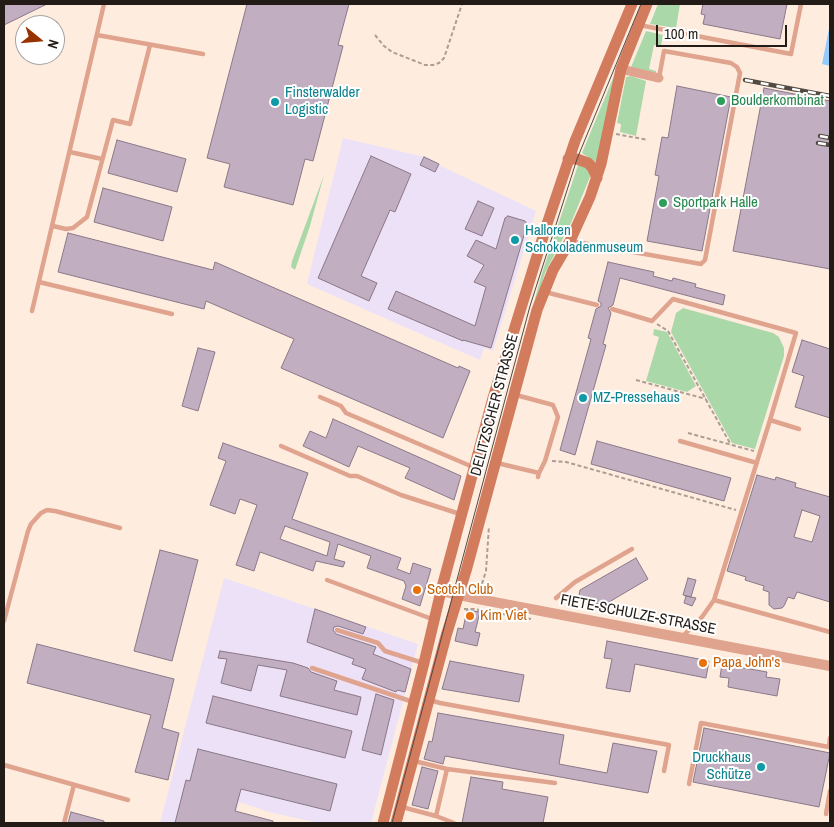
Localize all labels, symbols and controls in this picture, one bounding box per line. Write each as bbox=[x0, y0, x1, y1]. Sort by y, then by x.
north arrow bbox=[15, 15, 65, 65]
scale bar bbox=[659, 15, 790, 47]
text: 100 m bbox=[664, 23, 698, 44]
text: N bbox=[44, 37, 63, 51]
place label: Finsterwalder Logistic bbox=[285, 84, 360, 119]
place label: Boulderkombinat bbox=[731, 92, 824, 110]
marker: Boulderkombinat bbox=[715, 95, 727, 107]
marker: Finsterwalder Logistic bbox=[269, 96, 281, 108]
place label: Sportpark Halle bbox=[673, 194, 758, 212]
marker: Sportpark Halle bbox=[657, 197, 669, 209]
place label: Halloren Schokoladenmuseum bbox=[525, 222, 643, 257]
marker: Halloren Schokoladenmuseum bbox=[509, 234, 521, 246]
street label: DELITZSCHER STRASSE bbox=[467, 332, 523, 478]
place label: MZ-Pressehaus bbox=[593, 389, 680, 407]
marker: MZ-Pressehaus bbox=[577, 392, 589, 404]
place label: Scotch Club bbox=[427, 581, 493, 599]
marker: Scotch Club bbox=[411, 584, 423, 596]
street label: FIETE-SCHULZE-STRASSE bbox=[559, 591, 717, 639]
place label: Kim Viet bbox=[480, 607, 527, 625]
marker: Kim Viet bbox=[464, 610, 476, 622]
place label: Papa John's bbox=[713, 654, 780, 672]
marker: Papa John's bbox=[697, 657, 709, 669]
place label: Druckhaus Schütze bbox=[692, 749, 751, 784]
marker: Druckhaus Schütze bbox=[755, 761, 767, 773]

